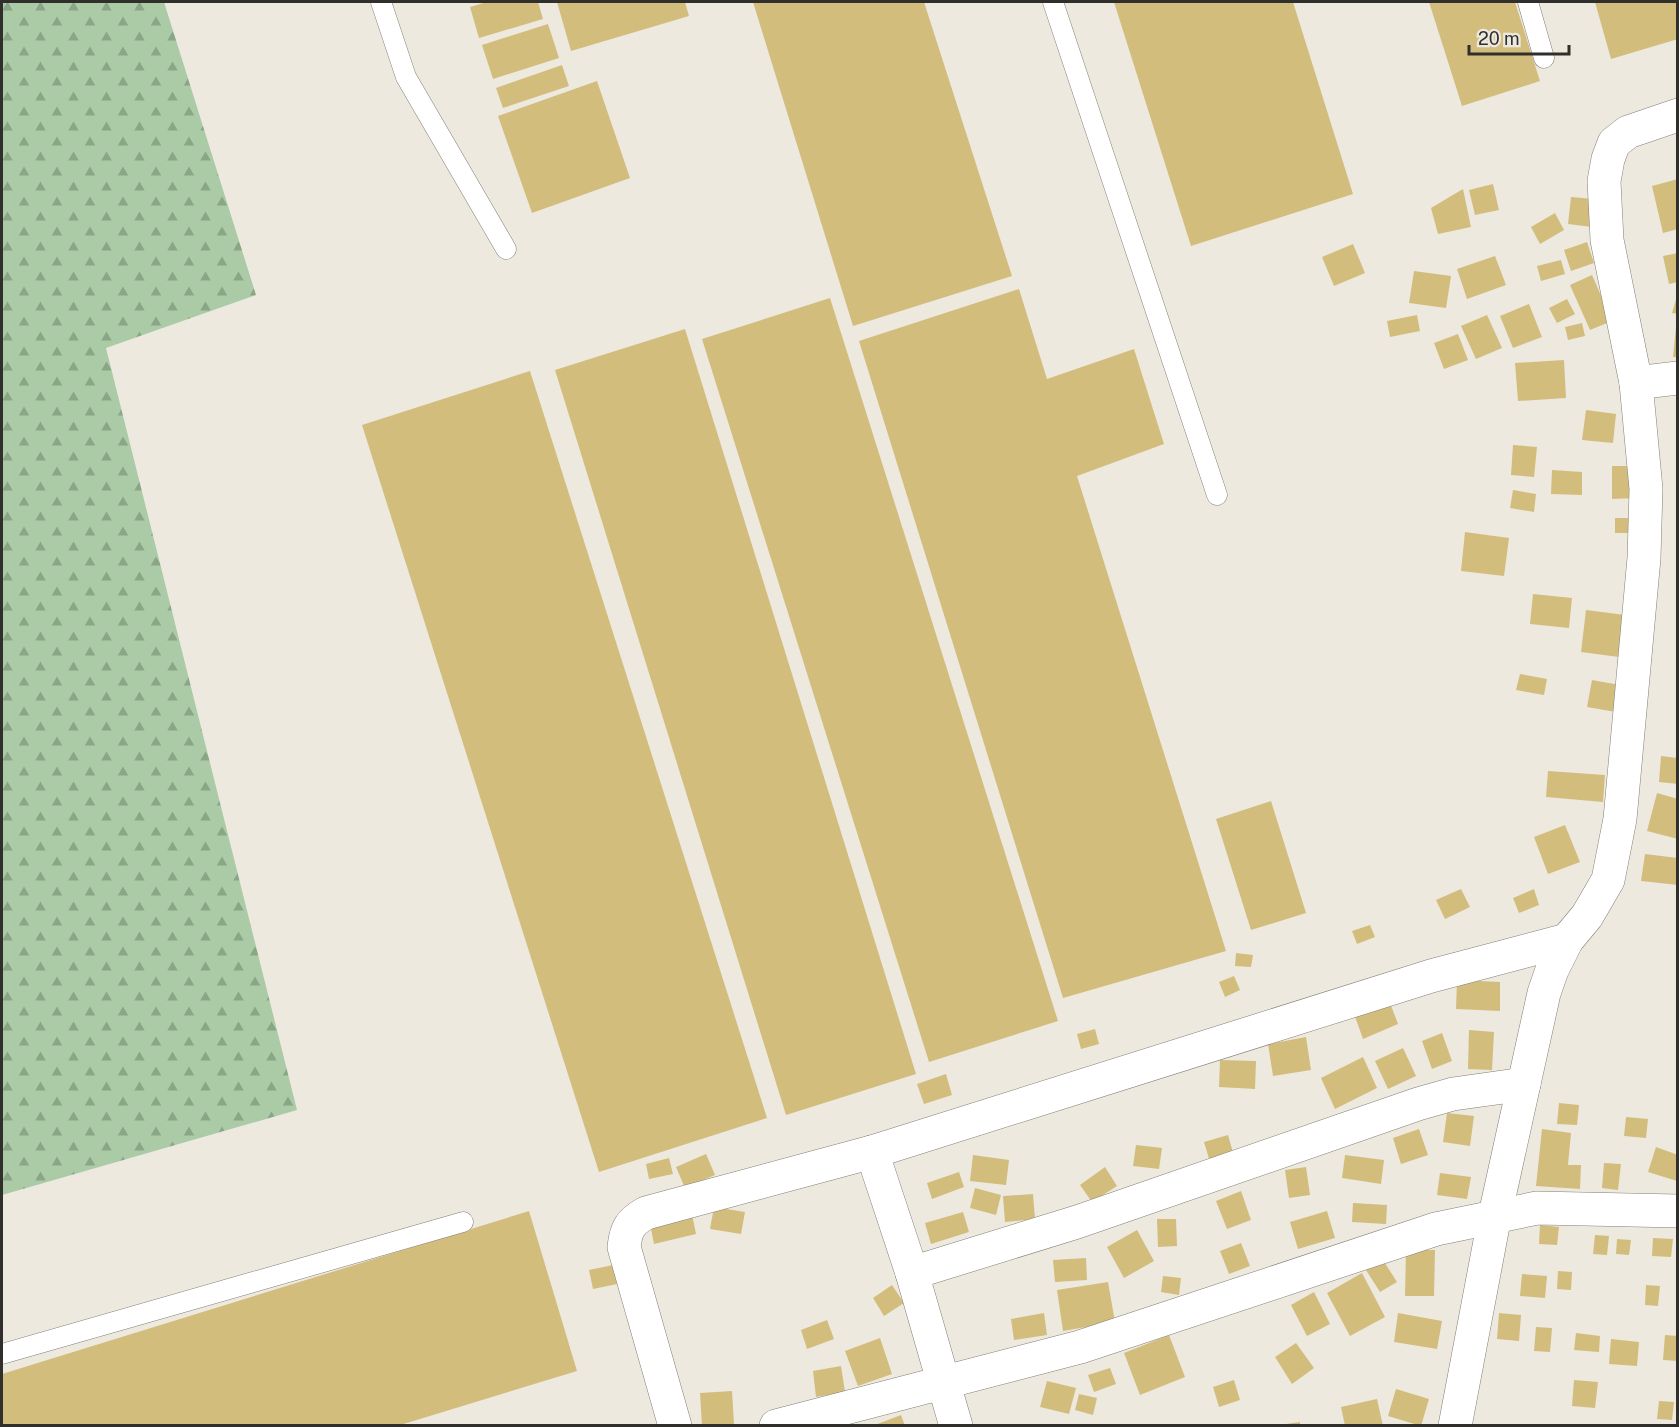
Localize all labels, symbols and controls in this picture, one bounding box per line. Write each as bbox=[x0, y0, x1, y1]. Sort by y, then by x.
scale bar bbox=[1469, 18, 1570, 56]
text: 20 m bbox=[1478, 28, 1520, 49]

